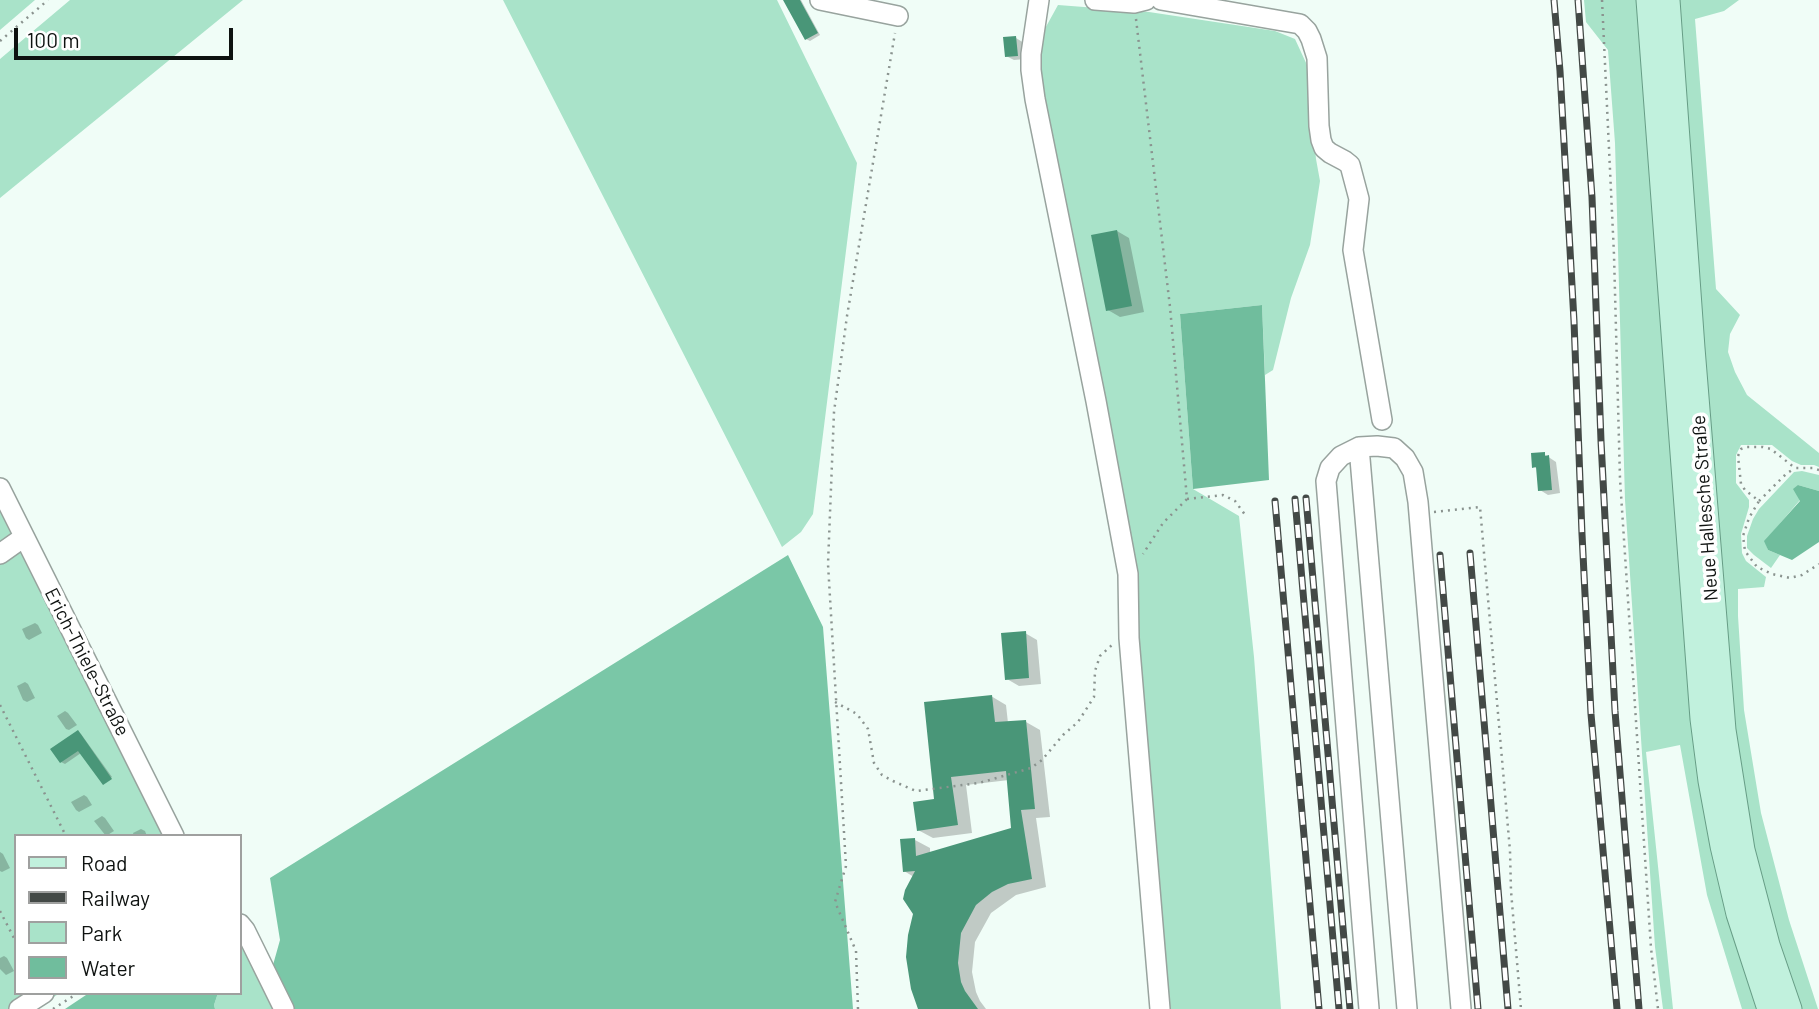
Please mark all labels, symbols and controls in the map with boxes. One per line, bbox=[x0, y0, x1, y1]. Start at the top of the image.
scale bar bbox=[18, 14, 236, 58]
text: 100 m bbox=[27, 27, 80, 52]
street label: Neue Hallesche Straße bbox=[1687, 414, 1723, 602]
street label: Erich-Thiele-Straße bbox=[40, 584, 134, 740]
legend bbox=[14, 834, 242, 995]
text: Road bbox=[81, 850, 127, 875]
text: Railway bbox=[81, 885, 150, 910]
text: Park bbox=[81, 920, 122, 945]
text: Water bbox=[81, 955, 135, 980]

